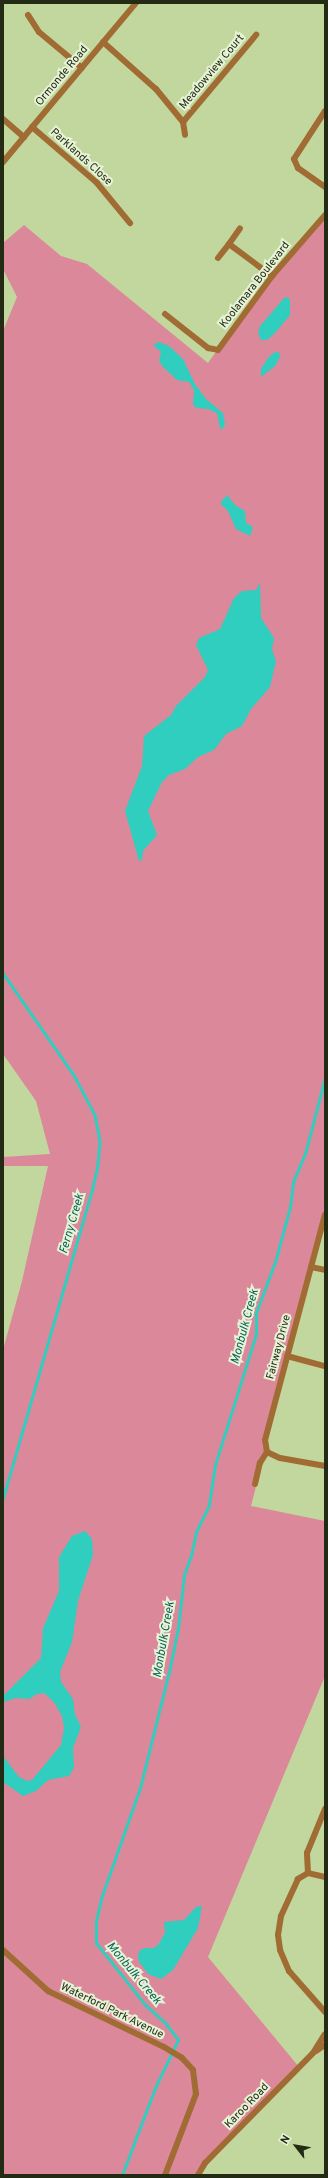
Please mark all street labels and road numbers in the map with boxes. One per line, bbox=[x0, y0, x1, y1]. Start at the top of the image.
street label: Meadowview Court bbox=[177, 32, 247, 112]
street label: Ormonde Road bbox=[33, 43, 91, 109]
street label: Parklands Close bbox=[47, 126, 115, 188]
street label: Koolamara Boulevard bbox=[217, 239, 293, 331]
street label: Fairway Drive bbox=[264, 1313, 294, 1381]
street label: Waterford Park Avenue bbox=[58, 1980, 166, 2042]
street label: Karoo Road bbox=[222, 2081, 272, 2131]

